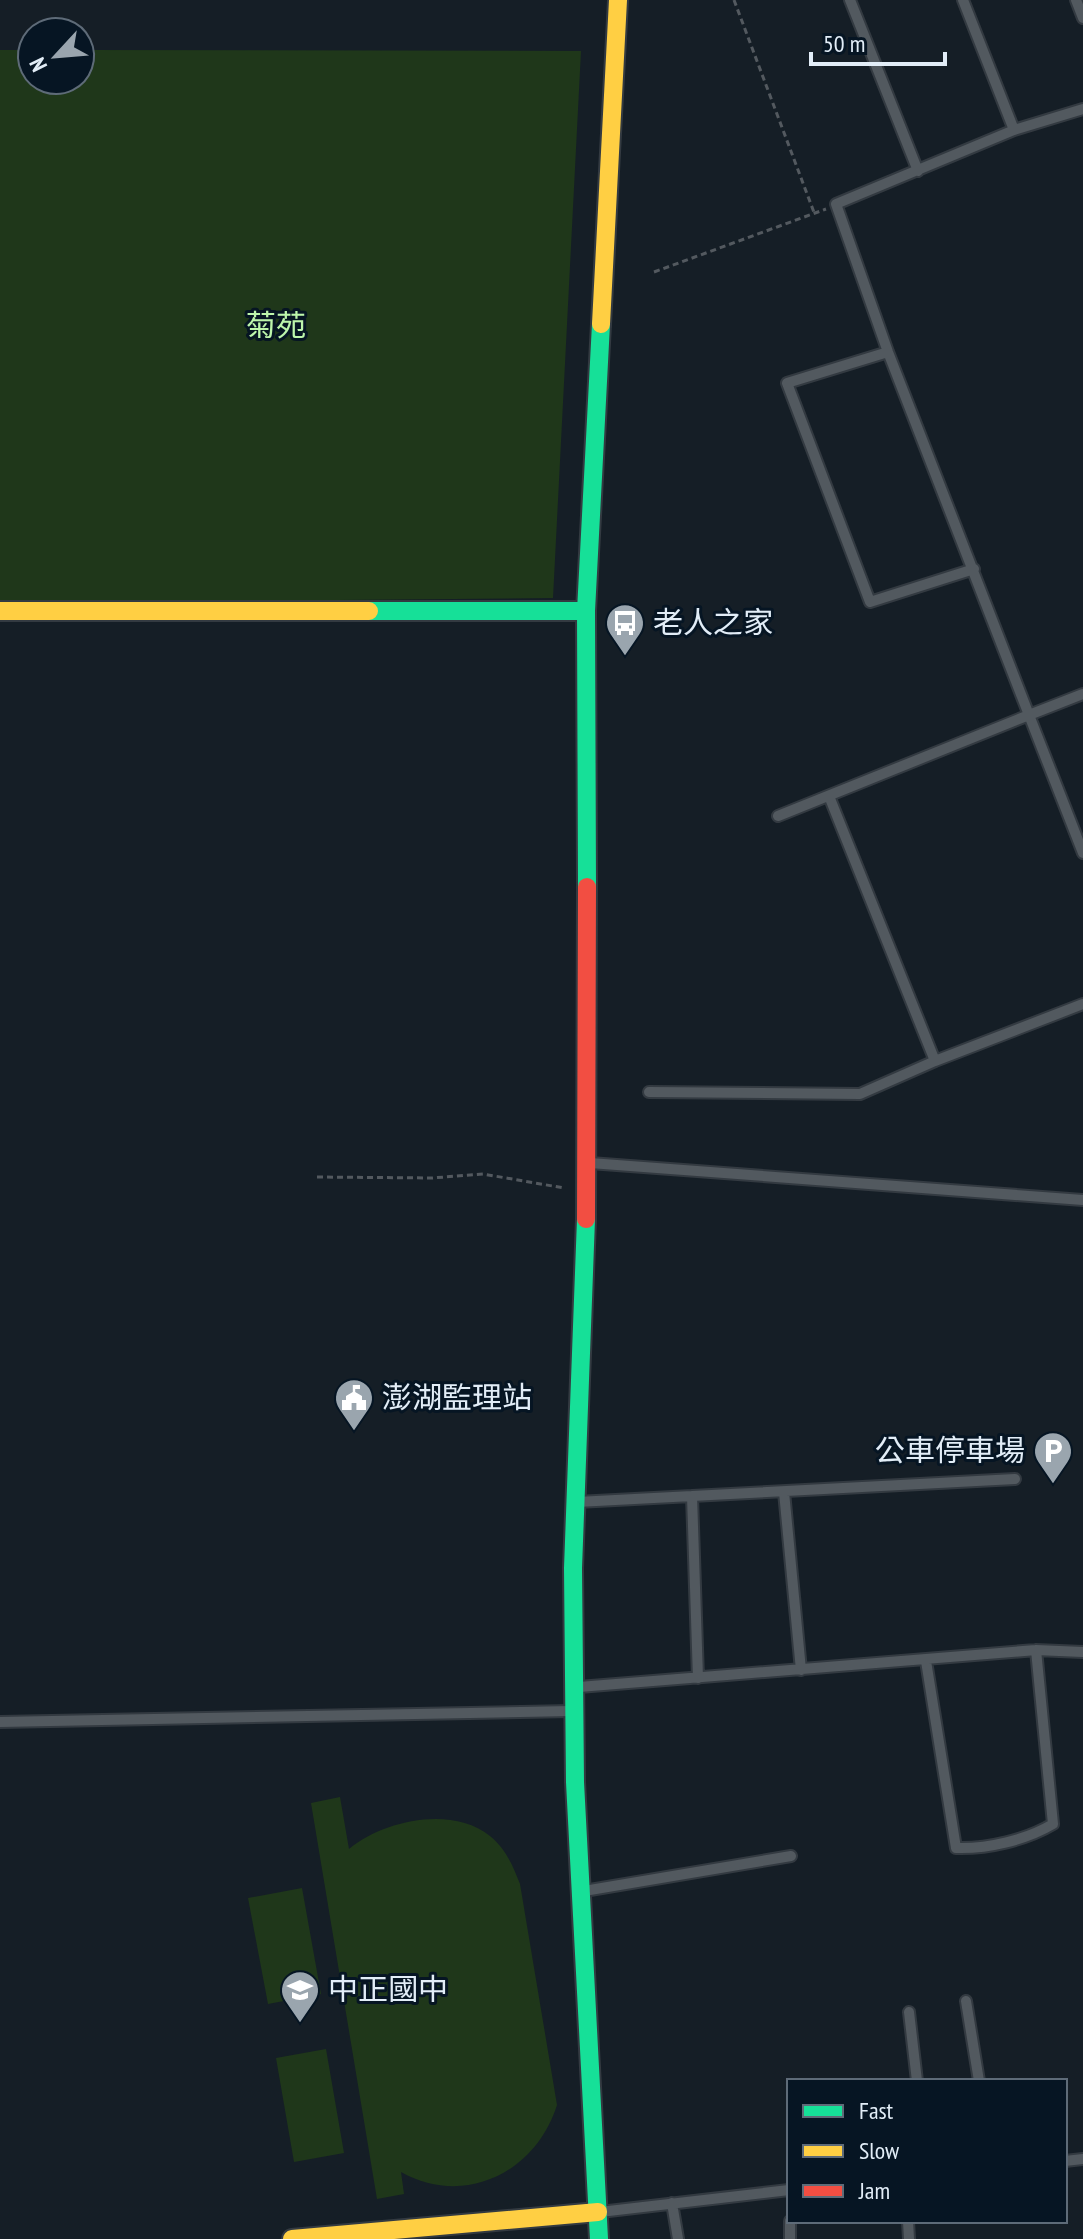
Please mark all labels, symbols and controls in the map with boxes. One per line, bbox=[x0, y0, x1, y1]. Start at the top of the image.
north arrow bbox=[16, 16, 96, 96]
scale bar bbox=[811, 16, 945, 66]
text: 50 m bbox=[823, 28, 865, 59]
text: N bbox=[23, 53, 53, 76]
park label: 菊苑 bbox=[246, 305, 306, 344]
bus stop icon: 老人之家 bbox=[604, 602, 646, 657]
place label: 老人之家 bbox=[653, 602, 773, 641]
public building icon: 澎湖監理站 bbox=[333, 1377, 375, 1432]
place label: 澎湖監理站 bbox=[382, 1377, 532, 1416]
place label: 公車停車場 bbox=[875, 1430, 1025, 1469]
parking icon: 公車停車場 bbox=[1032, 1430, 1074, 1485]
school or university icon: 中正國中 bbox=[279, 1969, 321, 2024]
place label: 中正國中 bbox=[328, 1969, 448, 2008]
legend bbox=[787, 2079, 1067, 2223]
text: Fast bbox=[859, 2095, 894, 2126]
text: Slow bbox=[859, 2135, 900, 2166]
text: Jam bbox=[858, 2175, 890, 2206]

